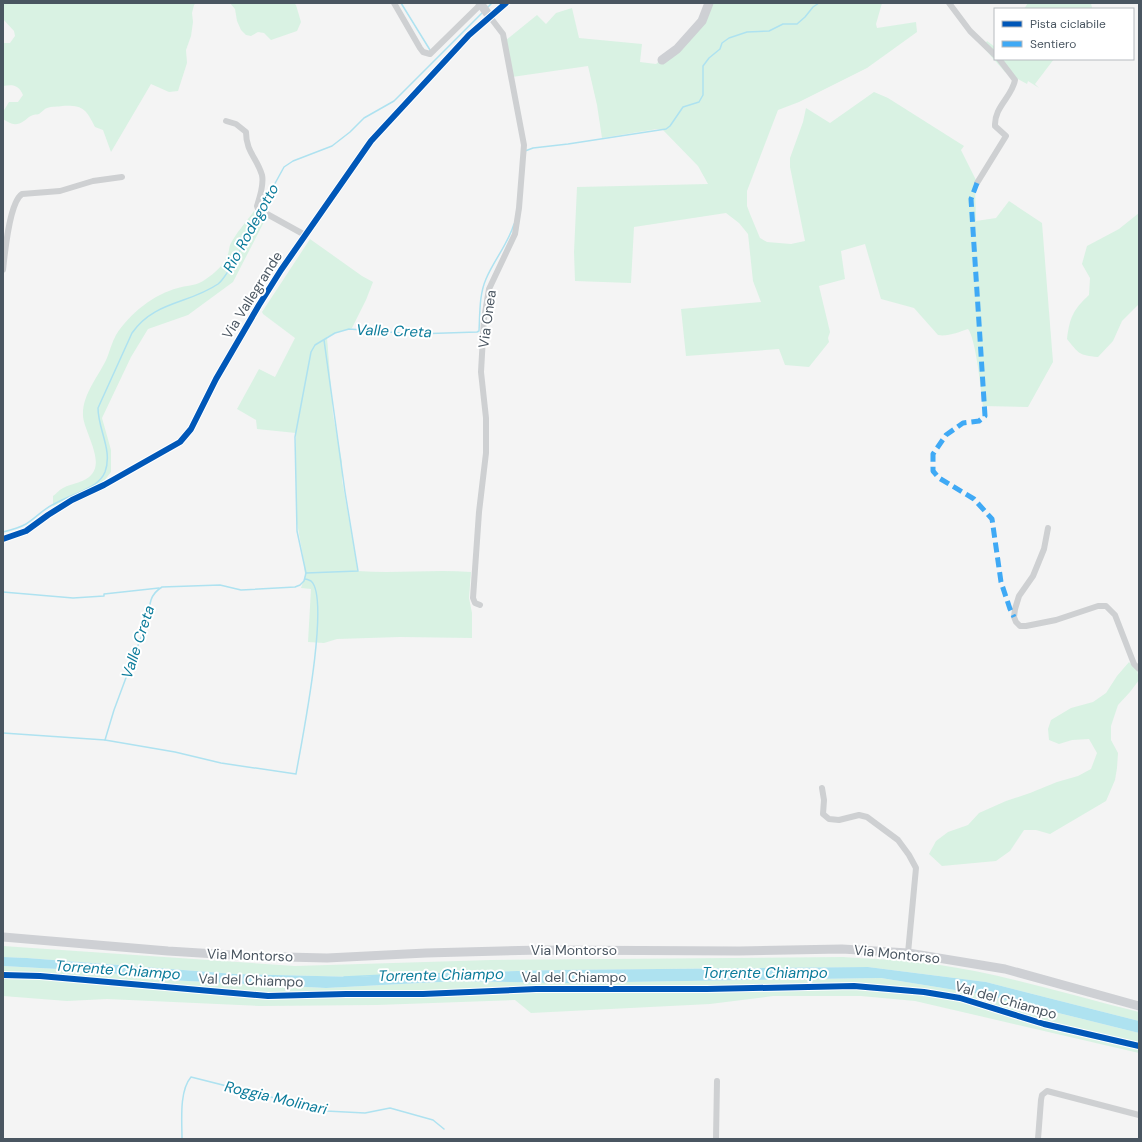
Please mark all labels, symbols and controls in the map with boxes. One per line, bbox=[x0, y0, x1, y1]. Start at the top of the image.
legend bbox=[994, 8, 1134, 60]
text: Pista ciclabile bbox=[1030, 16, 1106, 32]
text: Sentiero bbox=[1030, 36, 1076, 52]
water label: Rio Rodegotto bbox=[218, 180, 284, 276]
street label: Via Vallegrande bbox=[218, 248, 286, 342]
street label: Via Onea bbox=[474, 289, 500, 349]
water label: Valle Creta bbox=[356, 320, 432, 342]
water label: Valle Creta bbox=[117, 603, 159, 681]
street label: Via Montorso bbox=[531, 941, 617, 959]
street label: Via Montorso bbox=[853, 941, 941, 967]
street label: Via Montorso bbox=[207, 944, 293, 966]
water label: Torrente Chiampo bbox=[55, 956, 181, 984]
water label: Torrente Chiampo bbox=[702, 963, 828, 983]
water label: Torrente Chiampo bbox=[378, 964, 504, 986]
street label: Val del Chiampo bbox=[521, 968, 627, 986]
street label: Val del Chiampo bbox=[198, 969, 304, 991]
street label: Val del Chiampo bbox=[953, 977, 1059, 1023]
water label: Roggia Molinari bbox=[223, 1076, 330, 1120]

